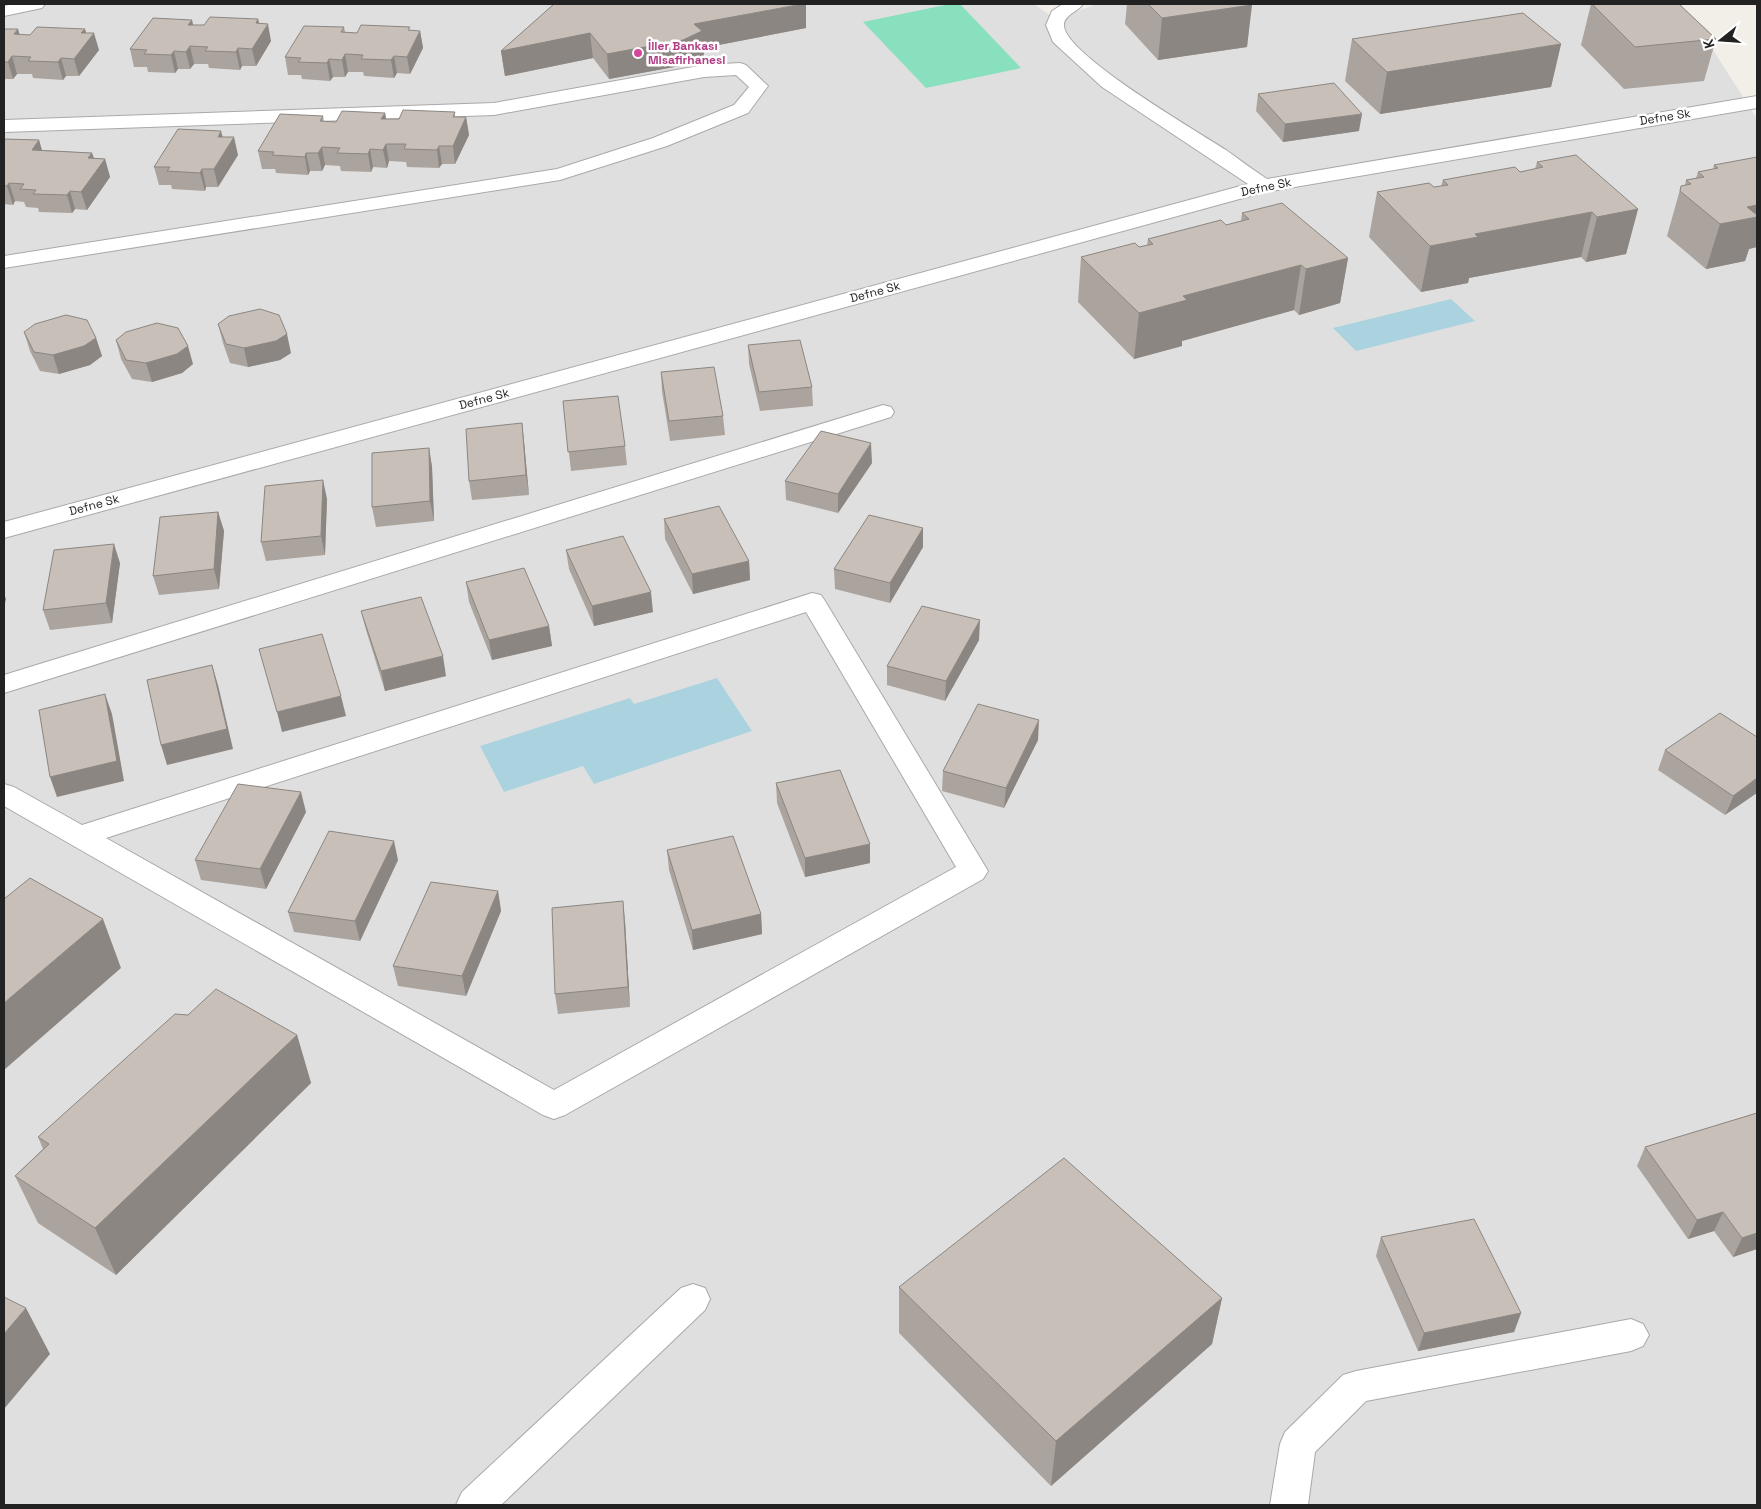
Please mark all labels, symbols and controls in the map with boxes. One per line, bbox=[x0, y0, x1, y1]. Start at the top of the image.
north arrow bbox=[1696, 15, 1746, 65]
text: K bbox=[1699, 37, 1718, 51]
place label: İller Bankası Misafirhanesi bbox=[648, 38, 726, 68]
marker: İller Bankası Misafirhanesi bbox=[632, 47, 644, 59]
street label: Defne Sk bbox=[1638, 105, 1692, 129]
street label: Defne Sk bbox=[1239, 174, 1293, 200]
street label: Defne Sk bbox=[848, 277, 902, 306]
street label: Defne Sk bbox=[457, 384, 511, 413]
street label: Defne Sk bbox=[67, 490, 121, 519]

